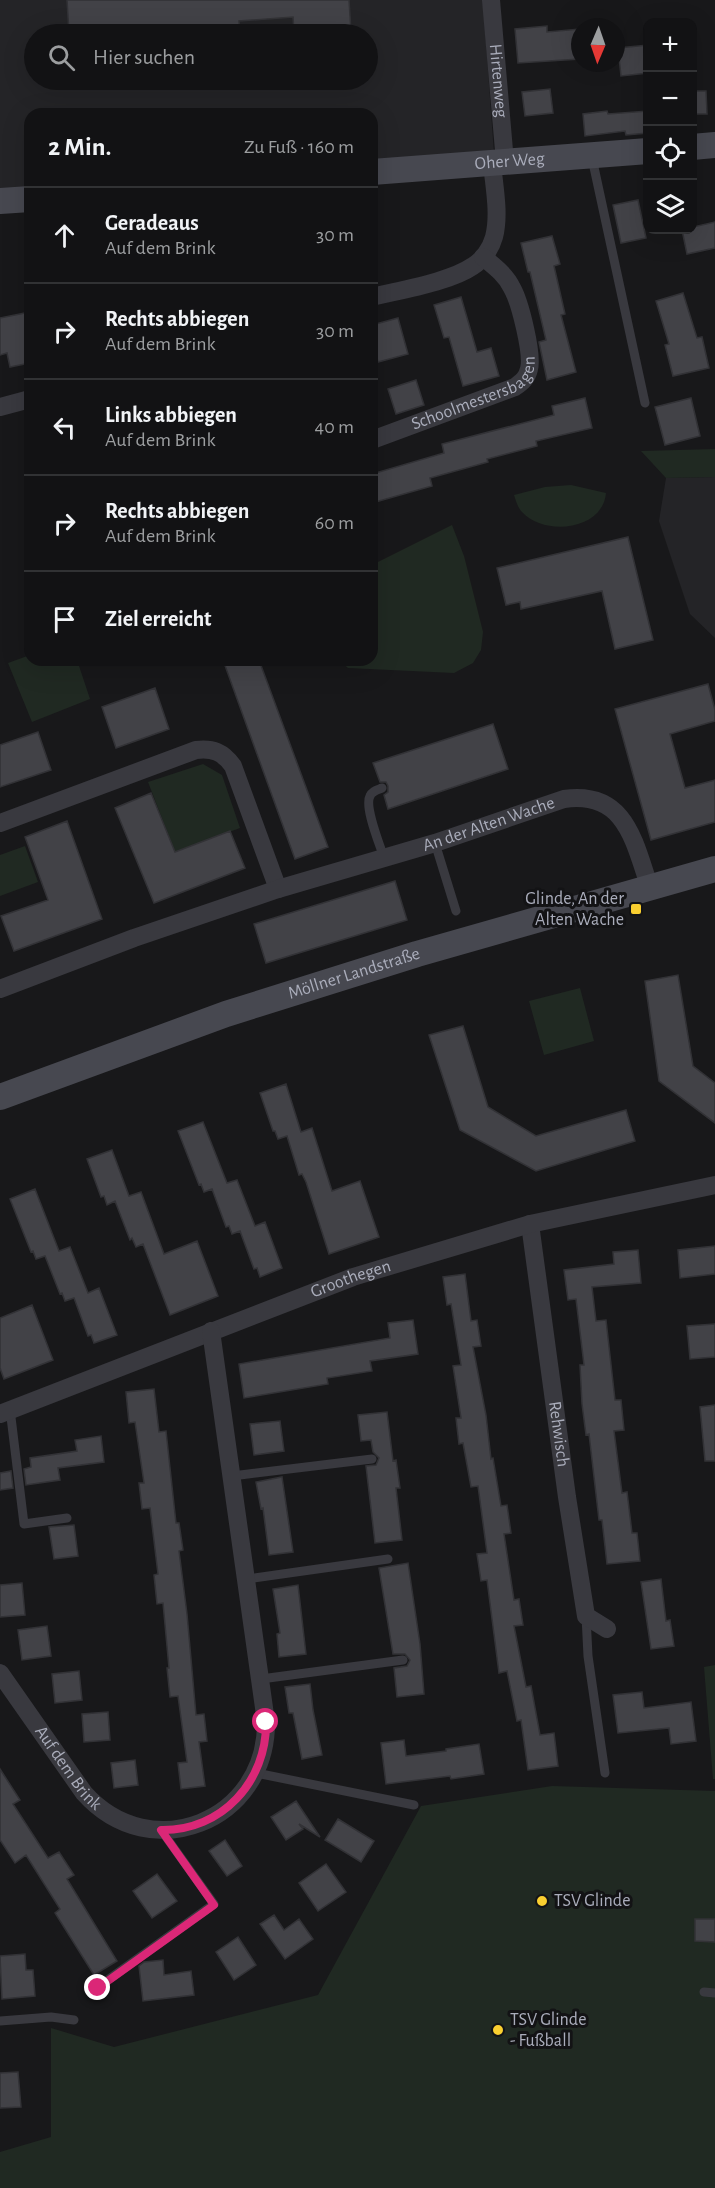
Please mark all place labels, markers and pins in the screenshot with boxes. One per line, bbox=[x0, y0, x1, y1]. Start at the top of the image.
place label: Glinde, An der Alten Wache bbox=[525, 890, 624, 929]
marker: Glinde, An der Alten Wache bbox=[629, 902, 643, 916]
place label: TSV Glinde bbox=[554, 1892, 630, 1910]
marker: TSV Glinde bbox=[535, 1894, 549, 1908]
place label: TSV Glinde - Fußball bbox=[510, 2011, 586, 2050]
marker: TSV Glinde - Fußball bbox=[491, 2023, 505, 2037]

